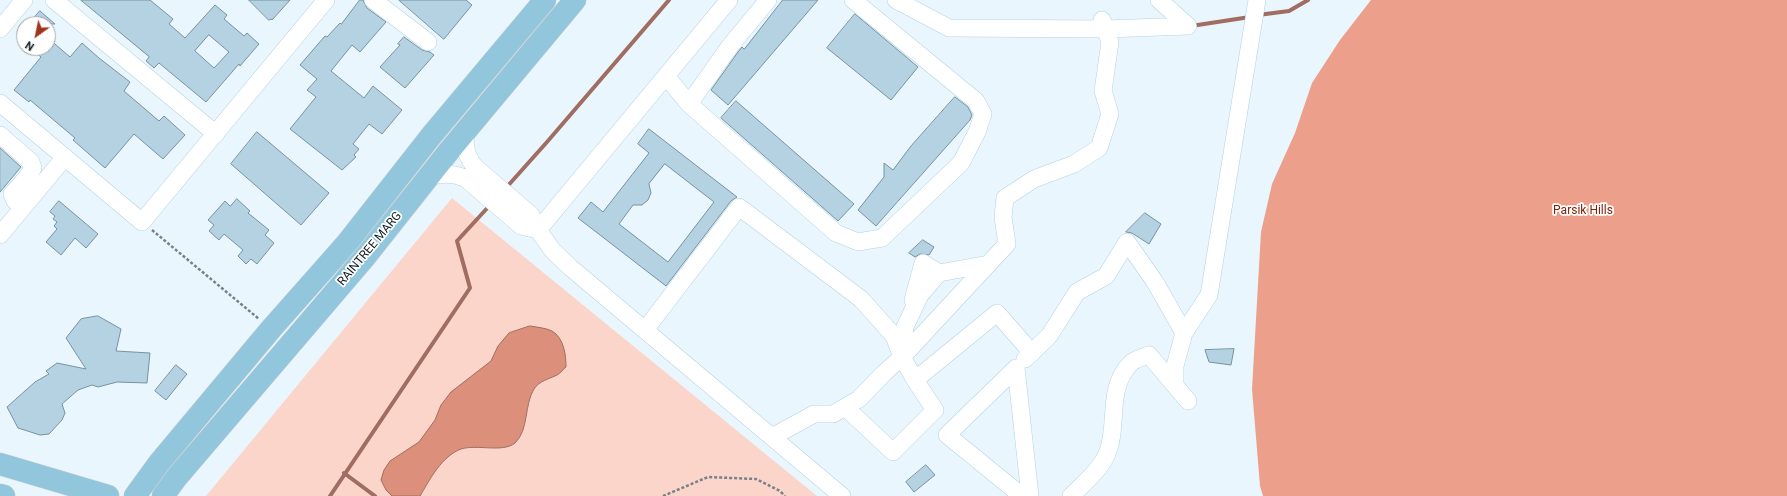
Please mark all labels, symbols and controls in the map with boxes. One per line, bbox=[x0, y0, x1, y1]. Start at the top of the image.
north arrow bbox=[16, 16, 56, 56]
text: N bbox=[23, 38, 37, 53]
park label: Parsik Hills bbox=[1553, 204, 1613, 218]
street label: RAINTREE MARG bbox=[335, 209, 405, 289]

